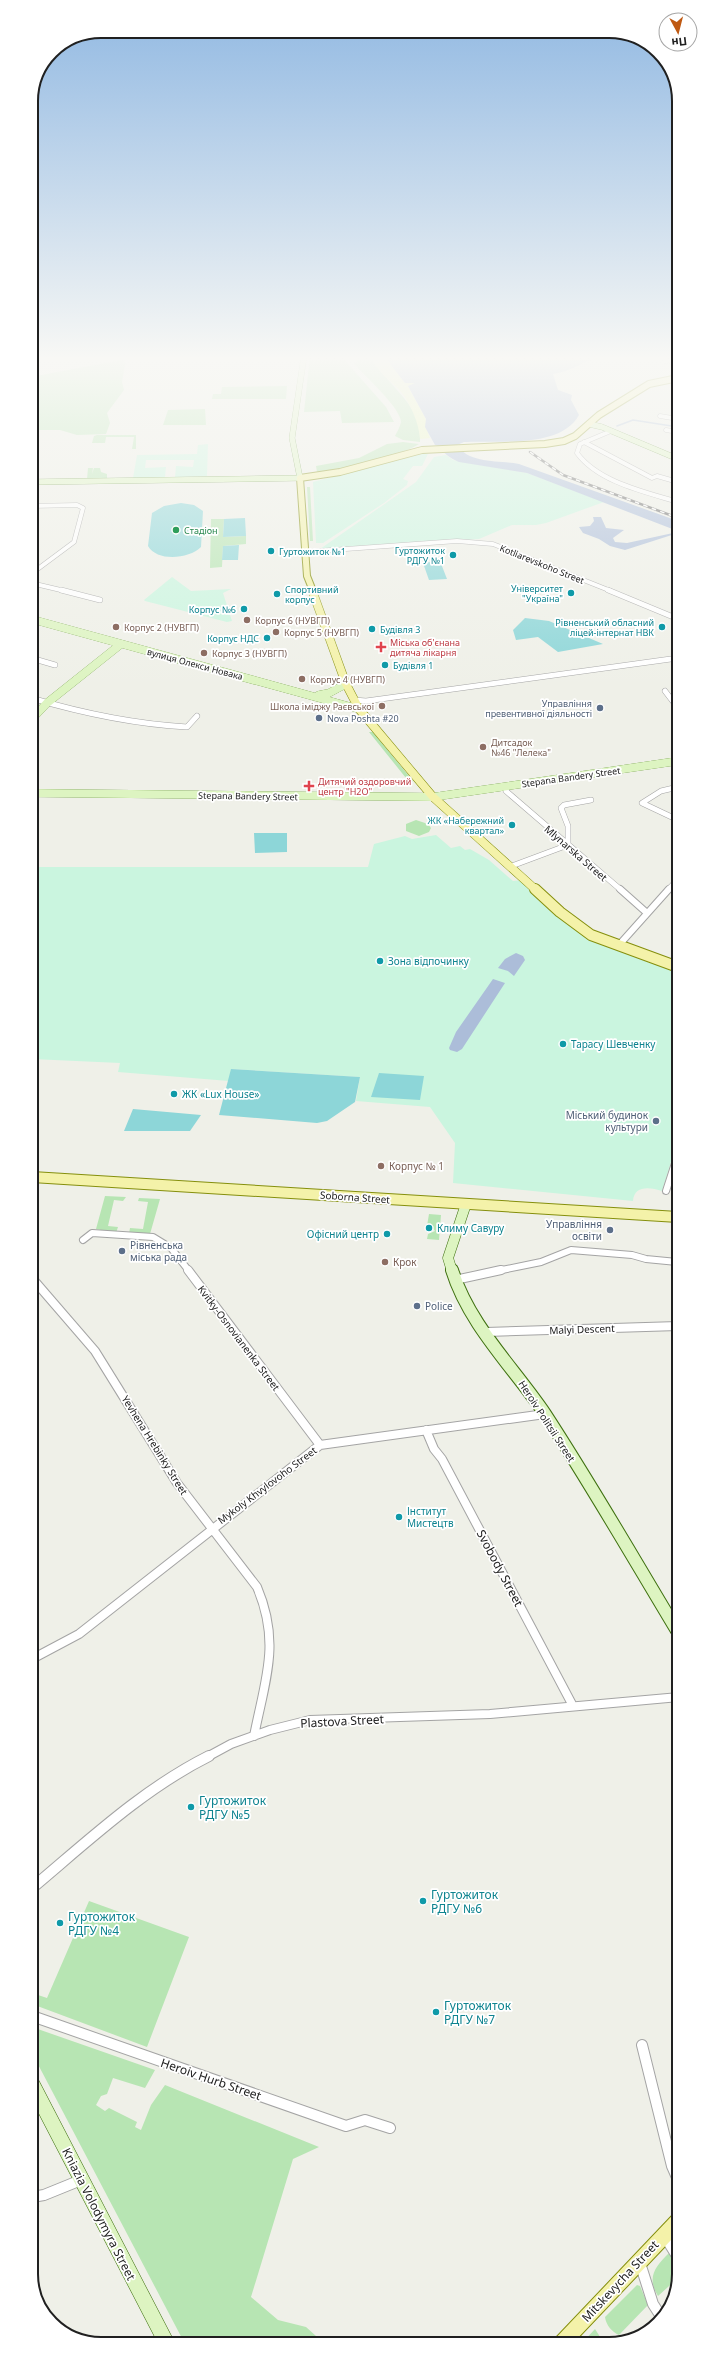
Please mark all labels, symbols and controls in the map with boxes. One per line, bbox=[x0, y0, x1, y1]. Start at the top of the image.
north arrow bbox=[658, 12, 698, 52]
text: Пн bbox=[671, 34, 688, 51]
place label: Стадіон bbox=[184, 524, 218, 537]
marker: Стадіон bbox=[171, 525, 181, 535]
street label: Kotliarevskoho Street bbox=[498, 541, 587, 587]
place label: Гуртожиток РДГУ №1 bbox=[395, 544, 445, 567]
place label: Гуртожиток №1 bbox=[279, 545, 346, 558]
marker: Гуртожиток №1 bbox=[266, 546, 276, 556]
marker: Гуртожиток РДГУ №1 bbox=[448, 550, 458, 560]
place label: Університет "Україна" bbox=[511, 582, 564, 605]
place label: Спортивний корпус bbox=[285, 583, 339, 606]
marker: Університет "Україна" bbox=[566, 588, 576, 598]
marker: Спортивний корпус bbox=[272, 589, 282, 599]
place label: Корпус №6 bbox=[189, 603, 236, 616]
marker: Корпус №6 bbox=[239, 604, 249, 614]
place label: Корпус 6 (НУВГП) bbox=[255, 614, 330, 627]
marker: Корпус 6 (НУВГП) bbox=[242, 615, 252, 625]
place label: Рівненський обласний ліцей-інтернат НВК bbox=[555, 616, 654, 639]
place label: Корпус 2 (НУВГП) bbox=[124, 621, 199, 634]
marker: Корпус 2 (НУВГП) bbox=[111, 622, 121, 632]
marker: Рівненський обласний ліцей-інтернат НВК bbox=[657, 622, 667, 632]
place label: Будівля 3 bbox=[380, 623, 420, 636]
marker: Будівля 3 bbox=[367, 624, 377, 634]
place label: Корпус 5 (НУВГП) bbox=[284, 626, 359, 639]
marker: Корпус 5 (НУВГП) bbox=[271, 627, 281, 637]
place label: Корпус НДС bbox=[207, 632, 259, 645]
marker: Корпус НДС bbox=[262, 633, 272, 643]
place label: Міська об'єнана дитяча лікарня bbox=[390, 636, 460, 659]
marker: Міська об'єнана дитяча лікарня bbox=[375, 641, 387, 653]
street label: вулиця Олекси Новака bbox=[146, 645, 244, 683]
place label: Корпус 3 (НУВГП) bbox=[212, 647, 287, 660]
marker: Корпус 3 (НУВГП) bbox=[199, 648, 209, 658]
place label: Будівля 1 bbox=[393, 659, 433, 672]
marker: Будівля 1 bbox=[380, 660, 390, 670]
place label: Корпус 4 (НУВГП) bbox=[310, 673, 385, 686]
marker: Корпус 4 (НУВГП) bbox=[297, 674, 307, 684]
place label: Управління превентивної діяльності bbox=[485, 697, 592, 720]
place label: Школа іміджу Раєвської bbox=[270, 700, 375, 713]
marker: Школа іміджу Раєвської bbox=[377, 701, 387, 711]
marker: Управління превентивної діяльності bbox=[595, 703, 605, 713]
place label: Nova Poshta #20 bbox=[327, 712, 399, 725]
marker: Nova Poshta #20 bbox=[314, 713, 324, 723]
place label: Дитсадок №46 "Лелека" bbox=[491, 736, 551, 759]
marker: Дитсадок №46 "Лелека" bbox=[478, 742, 488, 752]
street label: Stepana Bandery Street bbox=[521, 764, 622, 790]
place label: Дитячий оздоровчий центр "H2O" bbox=[318, 775, 411, 798]
marker: Дитячий оздоровчий центр "H2O" bbox=[303, 780, 315, 792]
street label: Stepana Bandery Street bbox=[198, 789, 299, 803]
place label: ЖК «Набережний квартал» bbox=[427, 814, 504, 837]
marker: ЖК «Набережний квартал» bbox=[507, 820, 517, 830]
street label: Mlynarska Street bbox=[542, 822, 611, 884]
place label: Зона відпочинку bbox=[388, 954, 470, 968]
marker: Зона відпочинку bbox=[375, 956, 385, 966]
place label: Тарасу Шевченку bbox=[571, 1037, 656, 1051]
marker: Тарасу Шевченку bbox=[558, 1039, 568, 1049]
place label: ЖК «Lux House» bbox=[182, 1087, 259, 1101]
marker: ЖК «Lux House» bbox=[169, 1089, 179, 1099]
place label: Міський будинок культури bbox=[566, 1108, 649, 1134]
marker: Міський будинок культури bbox=[651, 1116, 661, 1126]
place label: Корпус № 1 bbox=[389, 1159, 444, 1173]
marker: Корпус № 1 bbox=[376, 1161, 386, 1171]
street label: Soborna Street bbox=[320, 1188, 391, 1206]
place label: Управління освіти bbox=[546, 1217, 602, 1243]
place label: Климу Савуру bbox=[437, 1221, 505, 1235]
marker: Климу Савуру bbox=[424, 1223, 434, 1233]
marker: Управління освіти bbox=[605, 1225, 615, 1235]
place label: Офісний центр bbox=[307, 1227, 379, 1241]
marker: Офісний центр bbox=[382, 1229, 392, 1239]
place label: Рівненська міська рада bbox=[130, 1238, 187, 1264]
marker: Рівненська міська рада bbox=[117, 1246, 127, 1256]
place label: Крок bbox=[393, 1255, 417, 1269]
marker: Крок bbox=[380, 1257, 390, 1267]
street label: Kvitky-Osnovianenka Street bbox=[195, 1282, 283, 1394]
place label: Police bbox=[425, 1299, 453, 1313]
marker: Police bbox=[412, 1301, 422, 1311]
street label: Malyi Descent bbox=[549, 1321, 615, 1337]
street label: Heroiv Politsii Street bbox=[515, 1378, 579, 1465]
street label: Yevhena Hrebinky Street bbox=[119, 1393, 192, 1498]
street label: Mykoly Khvylovoho Street bbox=[215, 1443, 320, 1527]
place label: Інститут Мистецтв bbox=[407, 1504, 454, 1530]
marker: Інститут Мистецтв bbox=[394, 1512, 404, 1522]
street label: Svobody Street bbox=[473, 1527, 528, 1610]
street label: Plastova Street bbox=[300, 1710, 385, 1732]
place label: Гуртожиток РДГУ №5 bbox=[199, 1792, 267, 1823]
marker: Гуртожиток РДГУ №5 bbox=[186, 1802, 196, 1812]
place label: Гуртожиток РДГУ №6 bbox=[431, 1886, 499, 1917]
marker: Гуртожиток РДГУ №6 bbox=[418, 1896, 428, 1906]
place label: Гуртожиток РДГУ №4 bbox=[68, 1908, 136, 1939]
marker: Гуртожиток РДГУ №4 bbox=[55, 1918, 65, 1928]
place label: Гуртожиток РДГУ №7 bbox=[444, 1997, 512, 2028]
marker: Гуртожиток РДГУ №7 bbox=[431, 2007, 441, 2017]
street label: Heroiv Hurb Street bbox=[158, 2054, 264, 2104]
street label: Kniazia Volodymyra Street bbox=[58, 2145, 140, 2284]
street label: Mitskevycha Street bbox=[578, 2236, 663, 2325]

